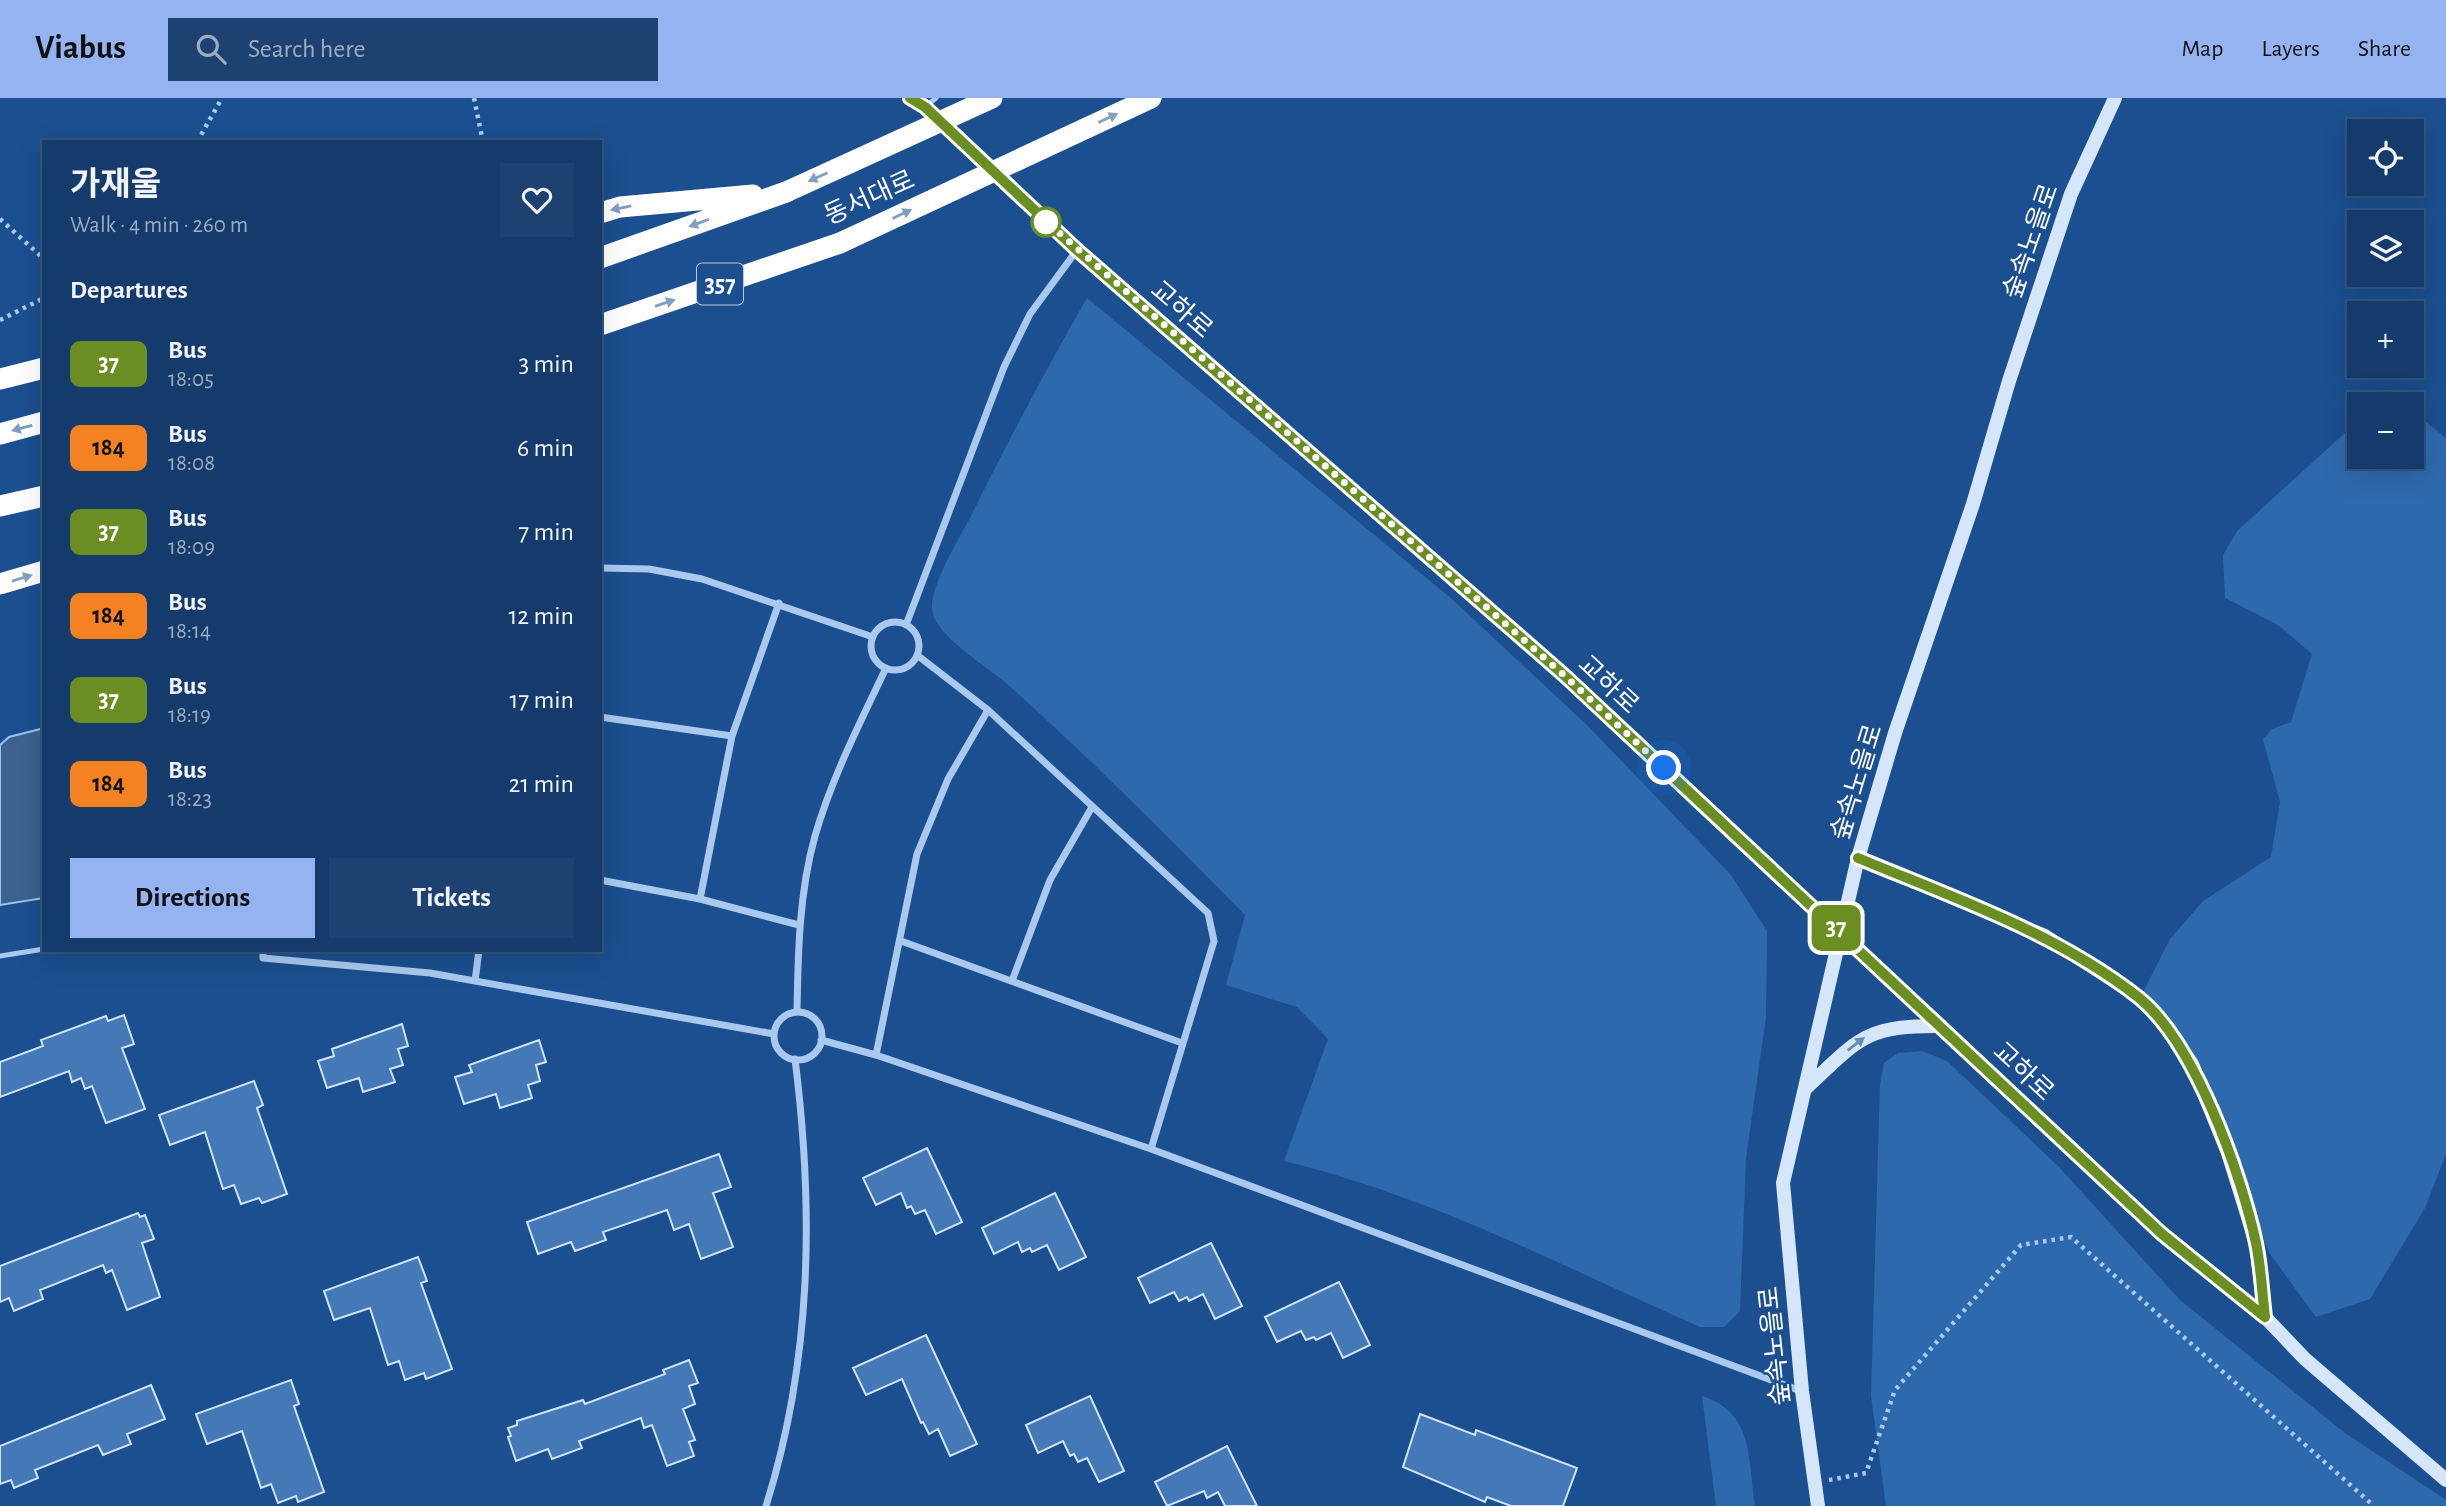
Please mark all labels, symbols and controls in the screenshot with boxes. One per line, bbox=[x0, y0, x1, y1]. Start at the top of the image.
search box bbox=[168, 18, 658, 81]
icon: search bbox=[192, 30, 230, 68]
text: Viabus bbox=[35, 32, 126, 65]
text: Search here bbox=[248, 36, 366, 62]
text: Map bbox=[2181, 37, 2223, 61]
text: Layers bbox=[2261, 37, 2320, 61]
text: Share bbox=[2358, 37, 2411, 61]
one-way arrow bbox=[1098, 112, 1118, 124]
map controls bbox=[2347, 119, 2424, 469]
button: locate bbox=[2347, 119, 2424, 196]
button: heart bbox=[500, 163, 574, 237]
street label: 동서대로 bbox=[820, 166, 918, 229]
text: 가재울 bbox=[70, 169, 161, 202]
one-way arrow bbox=[808, 172, 829, 183]
street label: 숲속노을로 bbox=[1998, 180, 2063, 302]
one-way arrow bbox=[610, 203, 632, 214]
unlabelled marker bbox=[1031, 207, 1061, 237]
one-way arrow bbox=[892, 208, 912, 220]
button: layers bbox=[2347, 210, 2424, 287]
text: Walk · 4 min · 260 m bbox=[70, 214, 248, 237]
one-way arrow bbox=[688, 218, 709, 229]
road number: 357 bbox=[697, 264, 743, 304]
street label: 교하로 bbox=[1146, 276, 1218, 343]
text: Departures bbox=[70, 277, 188, 303]
one-way arrow bbox=[654, 297, 675, 308]
button: + bbox=[2347, 301, 2424, 378]
text: Bus bbox=[168, 337, 207, 363]
text: 3 min bbox=[518, 351, 574, 377]
text: 37 bbox=[98, 352, 119, 376]
text: 18:05 bbox=[168, 368, 214, 391]
button: − bbox=[2347, 392, 2424, 469]
text: Bus bbox=[168, 421, 207, 447]
one-way arrow bbox=[11, 423, 33, 434]
text: 6 min bbox=[517, 435, 574, 461]
text: 184 bbox=[92, 436, 125, 460]
text: 18:08 bbox=[168, 452, 215, 475]
text: Bus bbox=[168, 505, 207, 531]
text: 7 min bbox=[518, 519, 574, 545]
text: 37 bbox=[98, 520, 119, 544]
text: 18:09 bbox=[168, 536, 215, 559]
one-way arrow bbox=[12, 572, 33, 582]
text: Bus bbox=[168, 589, 207, 615]
text: 12 min bbox=[508, 603, 574, 629]
text: 184 bbox=[92, 604, 125, 628]
text: 18:14 bbox=[168, 620, 211, 643]
street label: 교하로 bbox=[1573, 650, 1644, 719]
text: Bus bbox=[168, 673, 207, 699]
text: 17 min bbox=[509, 687, 574, 713]
text: 37 bbox=[98, 688, 119, 712]
text: 18:19 bbox=[168, 704, 211, 727]
street label: 숲속노을로 bbox=[1826, 721, 1887, 843]
your location bbox=[1646, 750, 1681, 785]
text: Bus bbox=[168, 757, 207, 783]
text: 21 min bbox=[508, 771, 574, 797]
text: 184 bbox=[92, 772, 125, 796]
text: 18:23 bbox=[168, 788, 212, 811]
button: Directions bbox=[70, 858, 315, 938]
button: Tickets bbox=[329, 858, 574, 938]
line badge: 37 bbox=[1804, 905, 1868, 951]
text: 37 bbox=[1826, 916, 1846, 940]
one-way arrow bbox=[1846, 1036, 1864, 1051]
street label: 교하로 bbox=[1988, 1037, 2059, 1106]
street label: 숲속노을로 bbox=[1755, 1285, 1794, 1407]

